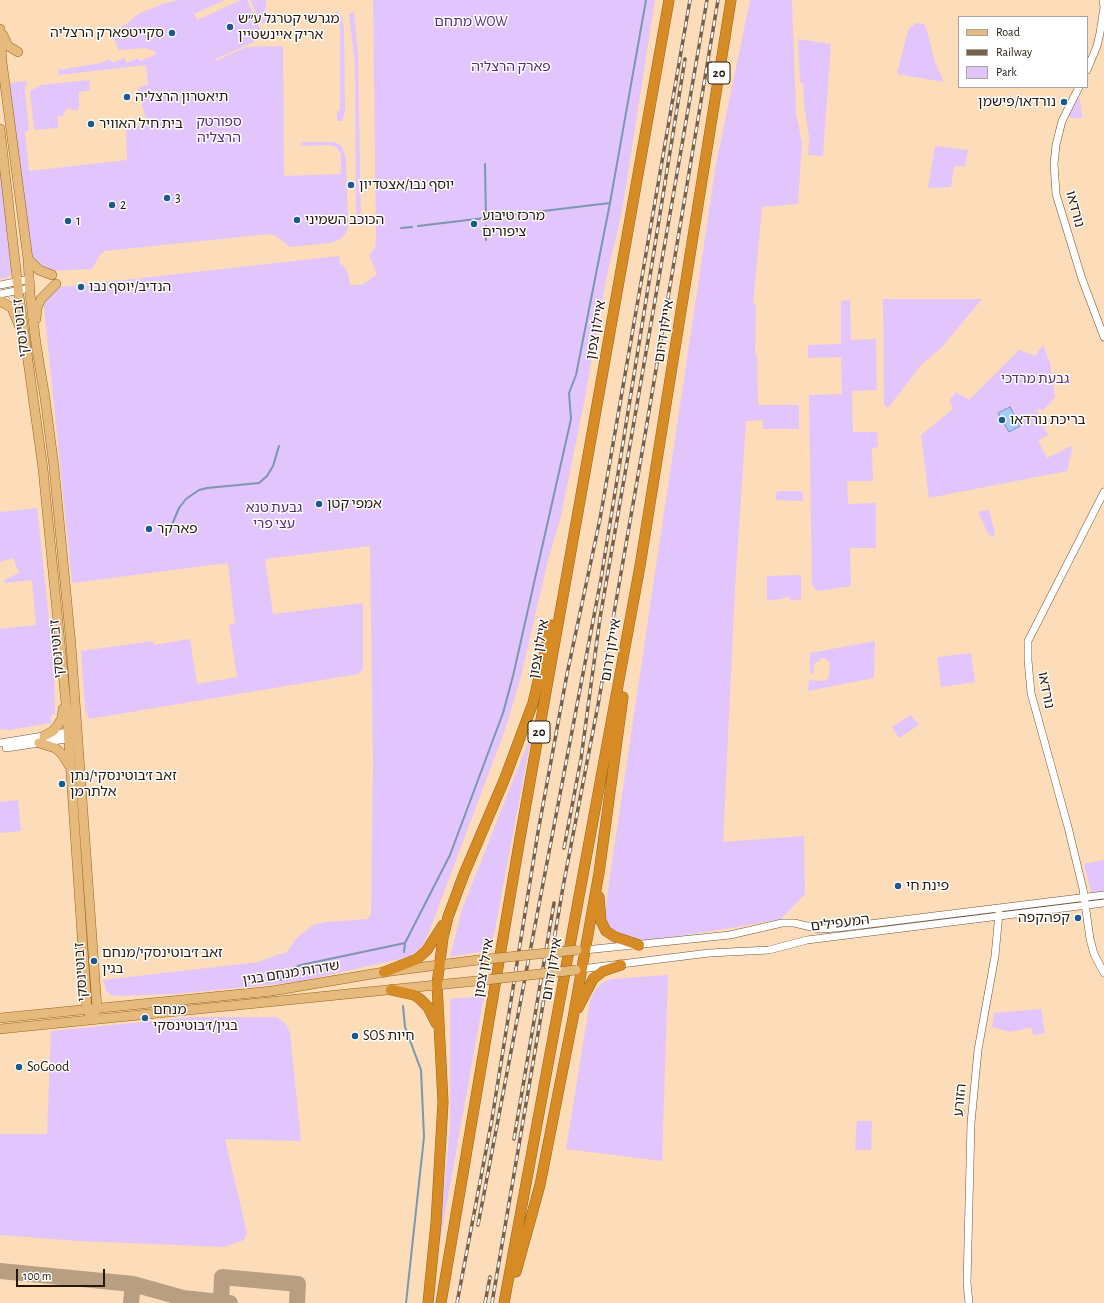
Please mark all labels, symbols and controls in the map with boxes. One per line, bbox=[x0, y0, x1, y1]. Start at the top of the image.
place label: מגרשי קטרגל ע״ש אריק איינשטיין bbox=[238, 11, 340, 44]
park label: מתחם WOW bbox=[434, 14, 508, 30]
legend bbox=[958, 16, 1088, 88]
marker: מגרשי קטרגל ע״ש אריק איינשטיין bbox=[225, 22, 235, 32]
place label: סקייטפארק הרצליה bbox=[50, 25, 164, 41]
text: Road bbox=[996, 26, 1020, 38]
marker: סקייטפארק הרצליה bbox=[167, 28, 177, 38]
text: Railway bbox=[996, 46, 1032, 58]
park label: פארק הרצליה bbox=[471, 59, 551, 75]
road number: 20 bbox=[708, 62, 730, 84]
text: Park bbox=[996, 66, 1017, 78]
place label: תיאטרון הרצליה bbox=[135, 89, 228, 105]
marker: תיאטרון הרצליה bbox=[122, 92, 132, 102]
place label: נורדאו/פישמן bbox=[978, 94, 1056, 110]
marker: נורדאו/פישמן bbox=[1059, 97, 1069, 107]
park label: ספורטק הרצליה bbox=[196, 114, 242, 146]
place label: בית חיל האוויר bbox=[99, 116, 183, 132]
marker: בית חיל האוויר bbox=[86, 119, 96, 129]
place label: יוסף נבו/אצטדיון bbox=[359, 177, 454, 193]
marker: יוסף נבו/אצטדיון bbox=[346, 180, 356, 190]
street label: נורדאו bbox=[1062, 189, 1088, 229]
place label: 3 bbox=[175, 190, 181, 206]
marker: 3 bbox=[162, 193, 172, 203]
place label: 2 bbox=[120, 197, 126, 213]
marker: 2 bbox=[107, 200, 117, 210]
place label: מרכז טיבוע ציפורים bbox=[482, 208, 545, 240]
place label: הכוכב השמיני bbox=[305, 212, 384, 228]
place label: 1 bbox=[76, 213, 81, 229]
marker: הכוכב השמיני bbox=[292, 215, 302, 225]
marker: 1 bbox=[63, 216, 73, 226]
marker: מרכז טיבוע ציפורים bbox=[469, 219, 479, 229]
place label: הנדיב/יוסף נבו bbox=[89, 279, 171, 295]
marker: הנדיב/יוסף נבו bbox=[76, 282, 86, 292]
street label: ז'בוטינסקי bbox=[9, 298, 33, 358]
street label: איילון דרום bbox=[651, 298, 677, 364]
street label: איילון צפון bbox=[583, 299, 609, 361]
park label: גבעת מרדכי bbox=[1001, 371, 1069, 387]
place label: בריכת נורדאו bbox=[1010, 412, 1085, 428]
marker: בריכת נורדאו bbox=[997, 415, 1007, 425]
place label: אמפי קטן bbox=[327, 496, 382, 512]
marker: אמפי קטן bbox=[314, 499, 324, 509]
park label: גבעת טנא עצי פרי bbox=[246, 500, 302, 532]
place label: פארקר bbox=[157, 521, 198, 537]
marker: פארקר bbox=[144, 524, 154, 534]
street label: איילון דרום bbox=[597, 617, 625, 683]
street label: איילון צפון bbox=[526, 618, 552, 680]
street label: ז'בוטינסקי bbox=[46, 619, 68, 679]
street label: נורדאו bbox=[1034, 670, 1058, 710]
road number: 20 bbox=[528, 721, 550, 743]
place label: זאב ז׳בוטינסקי/נתן אלתרמן bbox=[70, 768, 177, 800]
marker: זאב ז׳בוטינסקי/נתן אלתרמן bbox=[57, 779, 67, 789]
place label: פינת חי bbox=[906, 878, 949, 894]
marker: פינת חי bbox=[893, 881, 903, 891]
place label: קפהקפה bbox=[1018, 910, 1070, 926]
street label: המעפילים bbox=[809, 911, 871, 935]
marker: קפהקפה bbox=[1073, 913, 1083, 923]
street label: איילון דרום bbox=[538, 936, 566, 1002]
street label: איילון צפון bbox=[471, 937, 497, 999]
street label: ז'בוטינסקי bbox=[71, 942, 91, 1002]
place label: זאב ז׳בוטינסקי/מנחם בגין bbox=[102, 945, 223, 978]
marker: זאב ז׳בוטינסקי/מנחם בגין bbox=[89, 956, 99, 966]
street label: שדרות מנחם בגין bbox=[241, 957, 341, 989]
place label: מנחם בגין/ז׳בוטינסקי bbox=[153, 1002, 238, 1034]
marker: מנחם בגין/ז׳בוטינסקי bbox=[140, 1013, 150, 1023]
place label: SOS חיות bbox=[363, 1028, 415, 1044]
marker: SOS חיות bbox=[350, 1031, 360, 1041]
place label: SoGood bbox=[27, 1059, 69, 1075]
marker: SoGood bbox=[14, 1062, 24, 1072]
street label: הזורע bbox=[950, 1083, 970, 1117]
scale bar bbox=[18, 1261, 107, 1287]
text: 100 m bbox=[23, 1270, 51, 1282]

